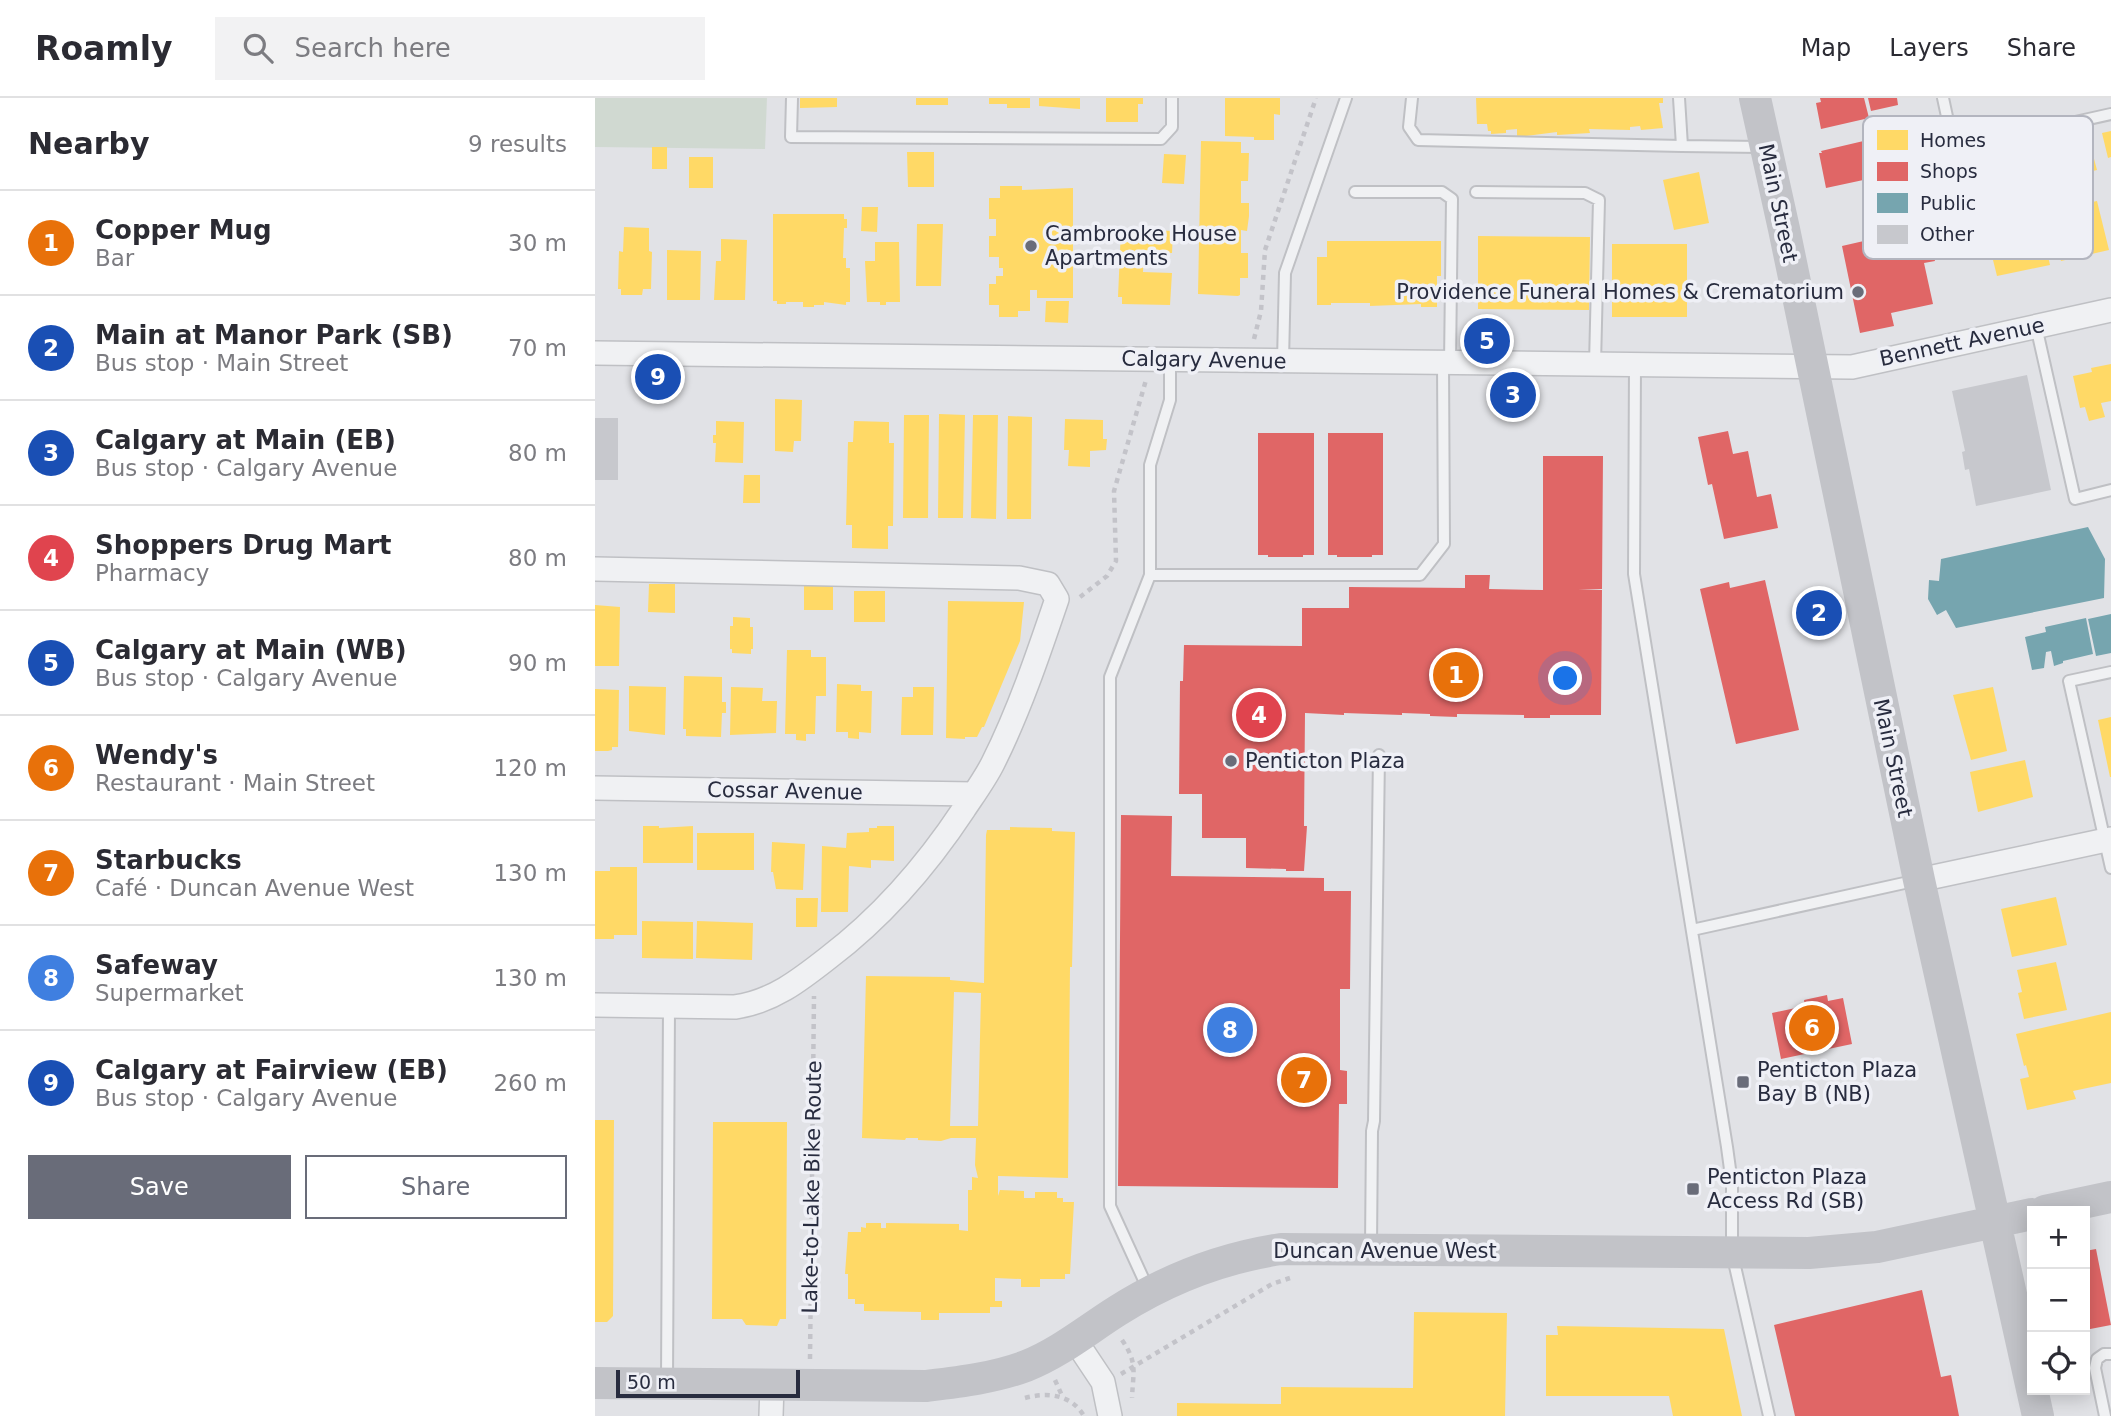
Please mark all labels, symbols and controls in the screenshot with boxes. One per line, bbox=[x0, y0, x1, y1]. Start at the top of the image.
search box bbox=[215, 17, 705, 80]
text: Roamly bbox=[35, 29, 173, 68]
icon: search bbox=[239, 29, 277, 67]
text: Search here bbox=[295, 33, 451, 63]
text: Map bbox=[1801, 34, 1851, 62]
text: Layers bbox=[1889, 34, 1969, 62]
text: Share bbox=[2007, 34, 2076, 62]
legend bbox=[1863, 116, 2093, 259]
text: Nearby bbox=[28, 126, 150, 161]
text: Homes bbox=[1920, 129, 1986, 151]
text: 9 results bbox=[468, 131, 567, 157]
street label: Main Street bbox=[1754, 142, 1802, 264]
text: Shops bbox=[1920, 160, 1978, 182]
text: Public bbox=[1920, 192, 1976, 214]
text: Copper Mug bbox=[95, 215, 272, 245]
place label: Cambrooke House Apartments bbox=[1045, 222, 1237, 270]
text: Other bbox=[1920, 223, 1974, 245]
text: 1 bbox=[43, 230, 59, 256]
text: 30 m bbox=[508, 230, 567, 256]
marker: Cambrooke House Apartments bbox=[1023, 238, 1039, 254]
text: Bar bbox=[95, 245, 134, 271]
place label: Providence Funeral Homes & Crematorium bbox=[1396, 280, 1844, 304]
marker: Providence Funeral Homes & Crematorium bbox=[1850, 284, 1866, 300]
street label: Bennett Avenue bbox=[1877, 313, 2047, 371]
pin: 5 bbox=[1464, 315, 1510, 367]
text: Main at Manor Park (SB) bbox=[95, 320, 453, 350]
text: 2 bbox=[43, 335, 59, 361]
text: 70 m bbox=[508, 335, 567, 361]
street label: Calgary Avenue bbox=[1121, 347, 1287, 373]
text: Bus stop · Main Street bbox=[95, 350, 348, 376]
pin: 9 bbox=[635, 351, 681, 403]
pin: 3 bbox=[1490, 369, 1536, 421]
text: Calgary at Main (EB) bbox=[95, 425, 396, 455]
text: 3 bbox=[43, 440, 59, 466]
text: 80 m bbox=[508, 440, 567, 466]
text: Bus stop · Calgary Avenue bbox=[95, 455, 397, 481]
text: Shoppers Drug Mart bbox=[95, 530, 392, 560]
text: 4 bbox=[43, 545, 59, 571]
text: 80 m bbox=[508, 545, 567, 571]
text: Pharmacy bbox=[95, 560, 209, 586]
pin: 2 bbox=[1796, 587, 1842, 639]
text: Calgary at Main (WB) bbox=[95, 635, 407, 665]
pin: 1 bbox=[1433, 649, 1479, 701]
text: 5 bbox=[43, 650, 59, 676]
text: 90 m bbox=[508, 650, 567, 676]
your location bbox=[1548, 661, 1582, 695]
text: Bus stop · Calgary Avenue bbox=[95, 665, 397, 691]
pin: 4 bbox=[1236, 689, 1282, 741]
street label: Main Street bbox=[1869, 697, 1917, 819]
text: Wendy's bbox=[95, 740, 218, 770]
place label: Penticton Plaza bbox=[1245, 749, 1405, 773]
marker: Penticton Plaza bbox=[1223, 753, 1239, 769]
text: 6 bbox=[43, 755, 59, 781]
text: 120 m bbox=[493, 755, 567, 781]
text: Restaurant · Main Street bbox=[95, 770, 375, 796]
street label: Cossar Avenue bbox=[707, 778, 863, 804]
text: Starbucks bbox=[95, 845, 242, 875]
text: 7 bbox=[43, 860, 59, 886]
text: 130 m bbox=[493, 860, 567, 886]
text: Café · Duncan Avenue West bbox=[95, 875, 414, 901]
text: Safeway bbox=[95, 950, 218, 980]
text: 8 bbox=[43, 965, 59, 991]
text: 130 m bbox=[493, 965, 567, 991]
text: Supermarket bbox=[95, 980, 244, 1006]
pin: 6 bbox=[1789, 1002, 1835, 1054]
pin: 8 bbox=[1207, 1004, 1253, 1056]
pin: 7 bbox=[1281, 1054, 1327, 1106]
text: Calgary at Fairview (EB) bbox=[95, 1055, 448, 1085]
place label: Penticton Plaza Bay B (NB) bbox=[1757, 1058, 1917, 1106]
street label: Lake-to-Lake Bike Route bbox=[798, 1060, 826, 1314]
text: 9 bbox=[43, 1070, 59, 1096]
text: 260 m bbox=[493, 1070, 567, 1096]
marker: Penticton Plaza Bay B (NB) bbox=[1735, 1074, 1751, 1090]
text: Bus stop · Calgary Avenue bbox=[95, 1085, 397, 1111]
button: Save bbox=[28, 1155, 291, 1219]
button: Share bbox=[305, 1155, 567, 1219]
place label: Penticton Plaza Access Rd (SB) bbox=[1707, 1165, 1867, 1213]
marker: Penticton Plaza Access Rd (SB) bbox=[1685, 1181, 1701, 1197]
map controls bbox=[2027, 1206, 2090, 1395]
button: + bbox=[2027, 1206, 2090, 1269]
street label: Duncan Avenue West bbox=[1273, 1239, 1497, 1263]
button: − bbox=[2027, 1269, 2090, 1332]
button: locate bbox=[2027, 1332, 2090, 1395]
scale bar bbox=[616, 1367, 800, 1399]
text: 50 m bbox=[627, 1371, 676, 1393]

